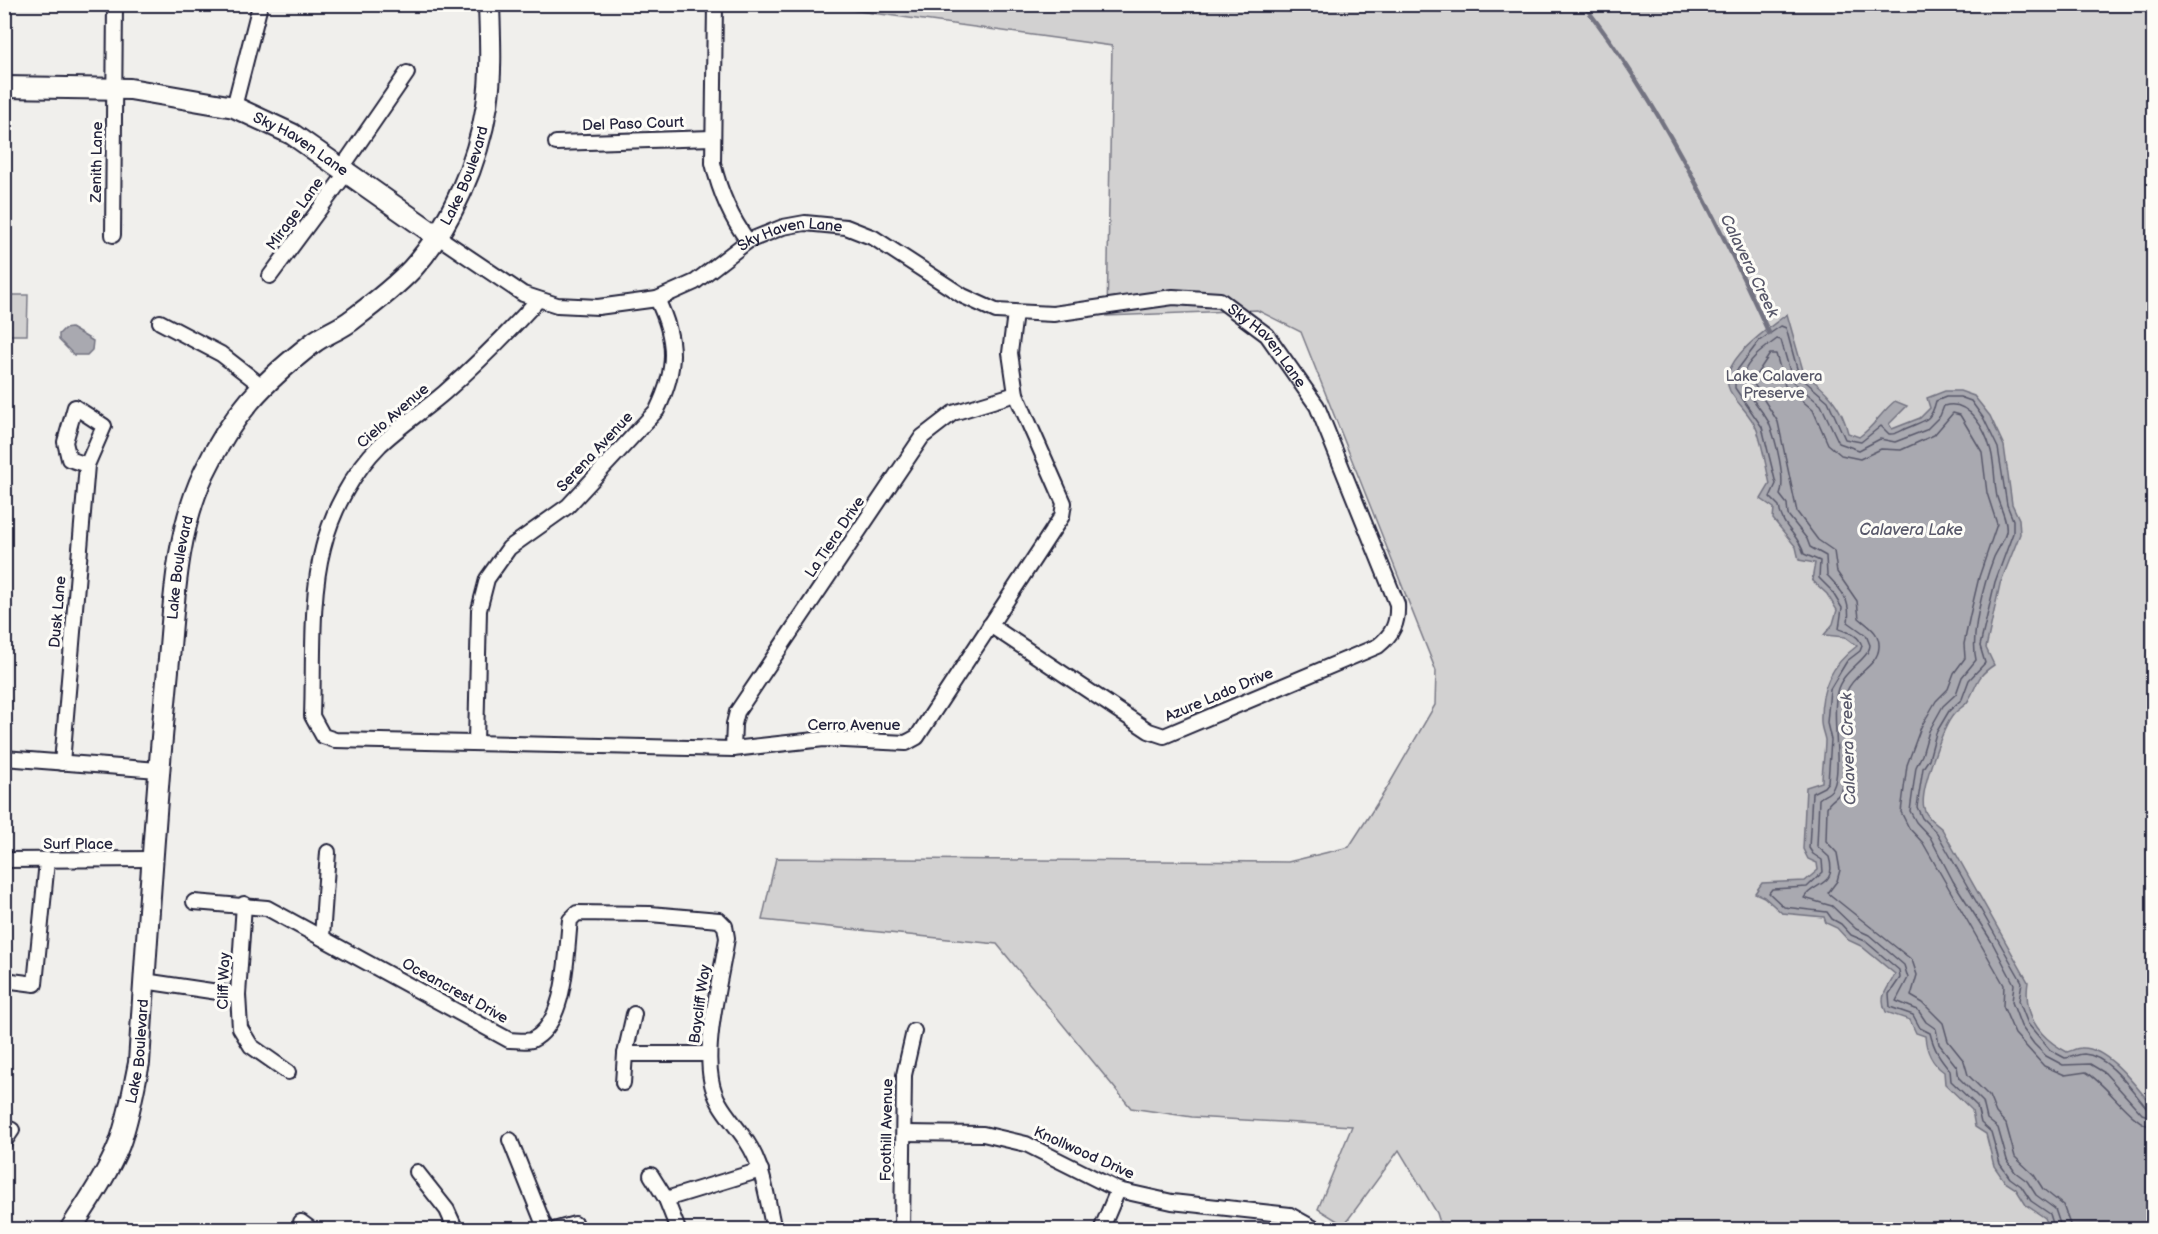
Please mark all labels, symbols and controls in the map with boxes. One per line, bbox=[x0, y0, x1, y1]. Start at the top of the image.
street label: Sky Haven Lane bbox=[250, 108, 352, 180]
street label: Del Paso Court bbox=[582, 113, 685, 135]
street label: Zenith Lane bbox=[87, 121, 107, 204]
street label: Lake Boulevard bbox=[436, 124, 492, 229]
street label: Mirage Lane bbox=[262, 174, 328, 254]
water label: Calavera Creek bbox=[1716, 211, 1783, 322]
street label: Sky Haven Lane bbox=[733, 213, 843, 255]
street label: Sky Haven Lane bbox=[1224, 299, 1310, 391]
park label: Lake Calavera Preserve bbox=[1725, 367, 1823, 403]
street label: Cielo Avenue bbox=[353, 379, 433, 452]
street label: Serena Avenue bbox=[553, 408, 637, 496]
street label: La Tiera Drive bbox=[801, 493, 869, 581]
street label: Lake Boulevard bbox=[163, 513, 198, 620]
water label: Calavera Lake bbox=[1859, 521, 1963, 540]
street label: Dusk Lane bbox=[45, 575, 71, 649]
street label: Azure Lado Drive bbox=[1162, 664, 1276, 726]
water label: Calavera Creek bbox=[1838, 691, 1860, 806]
street label: Cerro Avenue bbox=[807, 716, 901, 735]
street label: Surf Place bbox=[43, 835, 113, 854]
street label: Cliff Way bbox=[214, 952, 235, 1010]
street label: Oceancrest Drive bbox=[399, 954, 511, 1028]
street label: Baycliff Way bbox=[685, 963, 715, 1045]
street label: Lake Boulevard bbox=[121, 999, 152, 1105]
street label: Foothill Avenue bbox=[877, 1078, 897, 1182]
street label: Knollwood Drive bbox=[1031, 1122, 1137, 1184]

